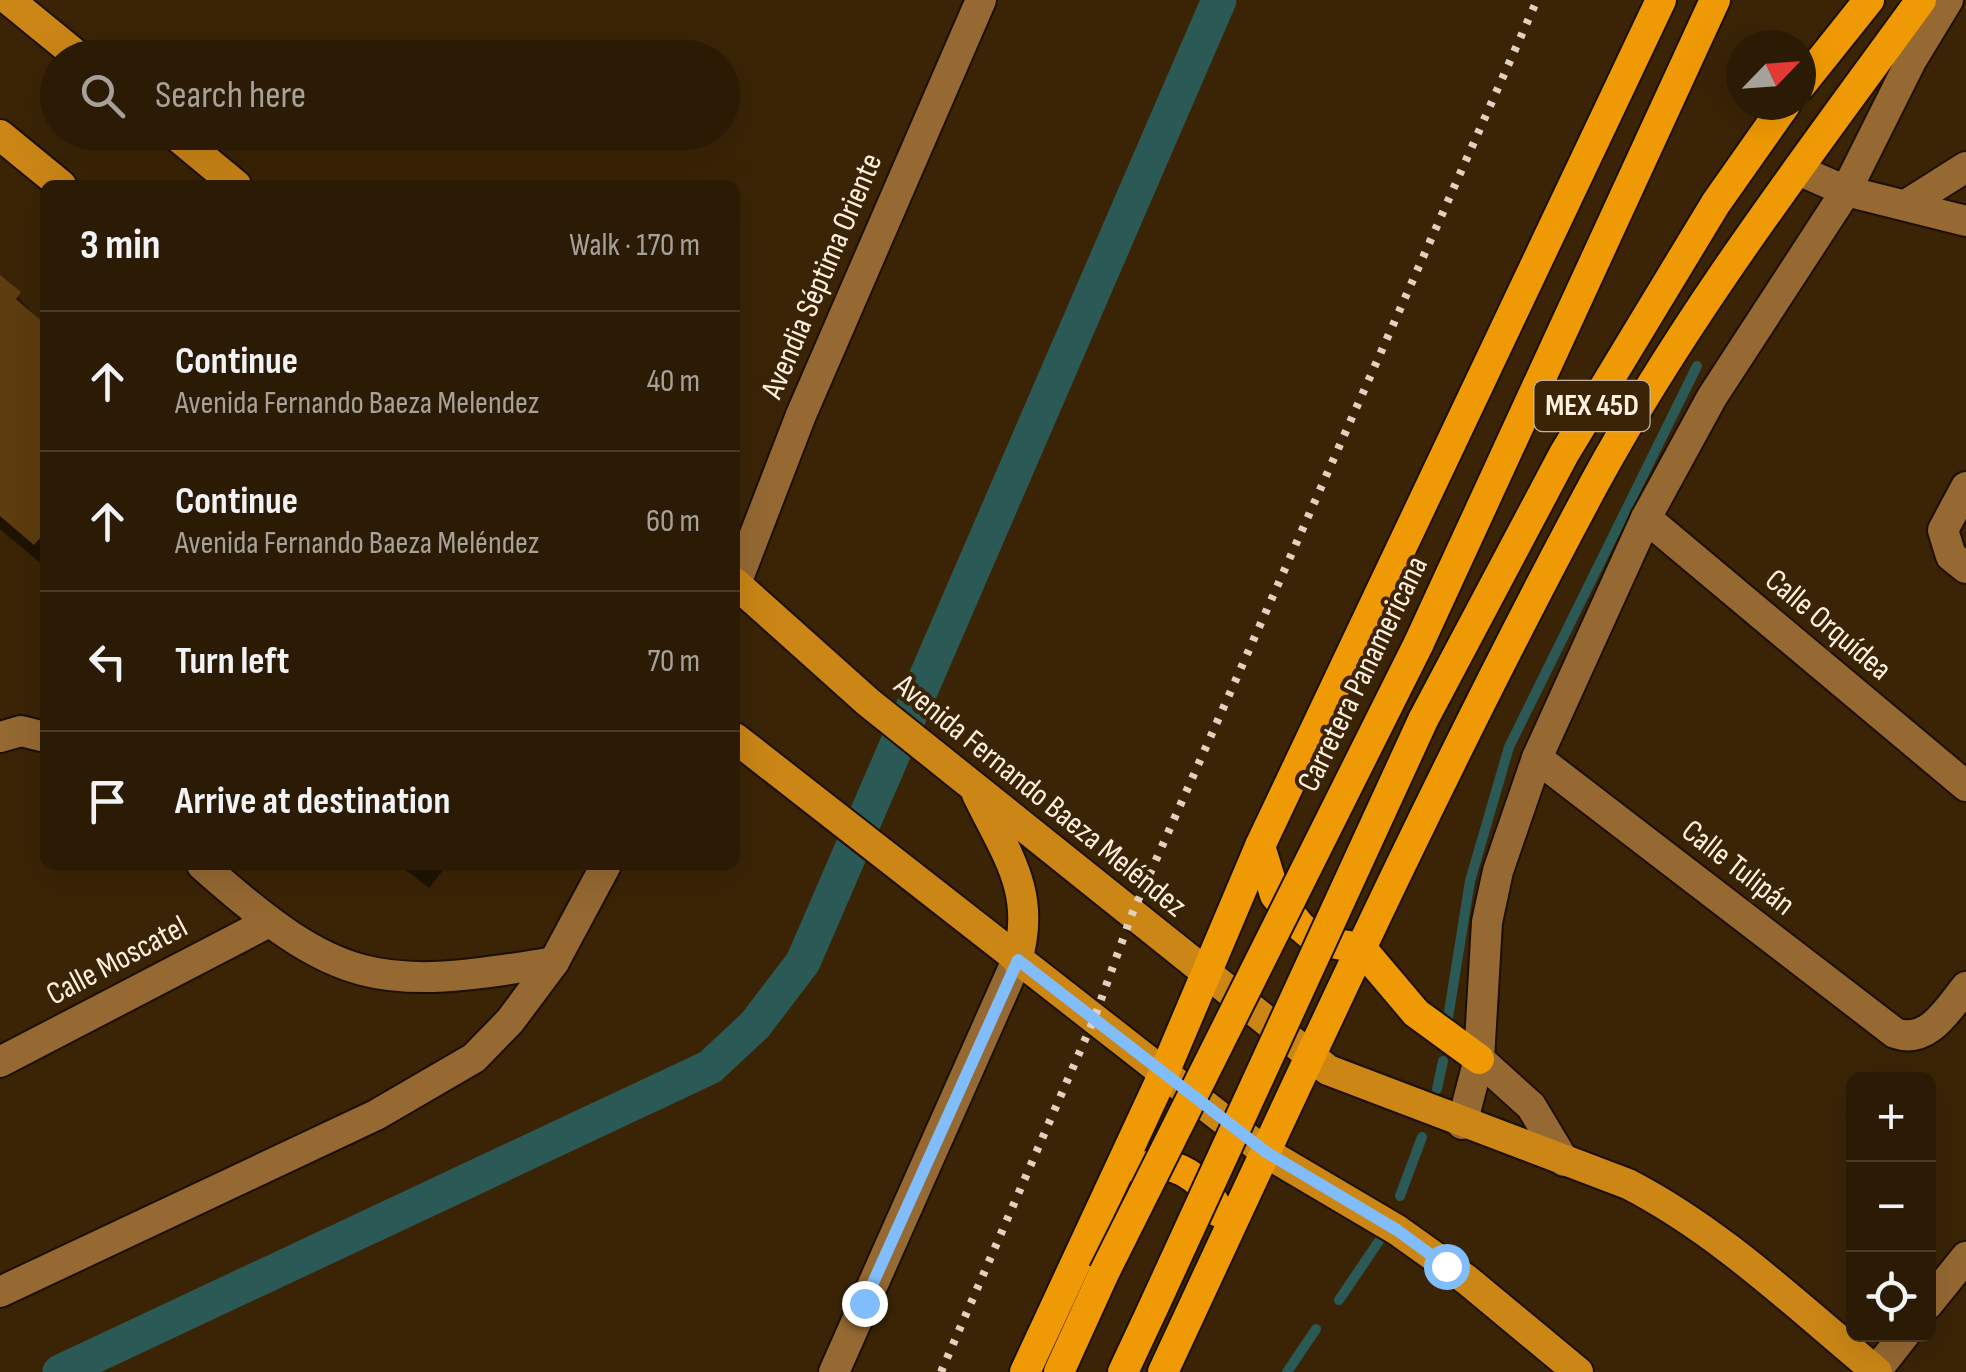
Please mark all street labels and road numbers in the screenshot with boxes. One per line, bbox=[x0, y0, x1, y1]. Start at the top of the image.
street label: Avendia Séptima Oriente bbox=[752, 148, 891, 405]
road number: MEX 45D bbox=[1534, 381, 1650, 431]
street label: Carretera Panamericana bbox=[1289, 550, 1437, 798]
street label: Calle Orquídea bbox=[1757, 561, 1899, 689]
street label: Avenida Fernando Baeza Meléndez bbox=[885, 666, 1194, 926]
street label: Calle Tulipán bbox=[1674, 812, 1802, 924]
street label: Calle Moscatel bbox=[40, 908, 194, 1014]

